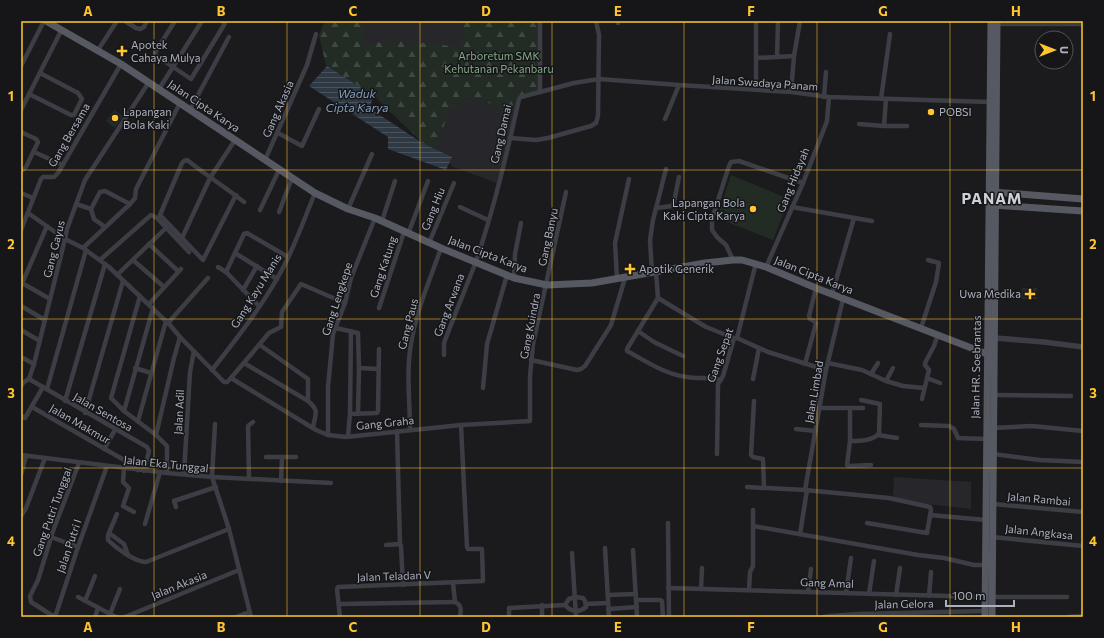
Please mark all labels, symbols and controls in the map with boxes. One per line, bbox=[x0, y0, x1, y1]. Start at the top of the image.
text: A bbox=[83, 3, 93, 19]
text: B bbox=[217, 3, 226, 19]
text: C bbox=[349, 3, 358, 19]
text: D bbox=[481, 3, 491, 19]
text: E bbox=[614, 3, 622, 19]
text: F bbox=[747, 3, 755, 19]
text: G bbox=[878, 3, 888, 19]
text: H bbox=[1011, 3, 1021, 19]
north arrow bbox=[1034, 30, 1074, 70]
place label: Apotek Cahaya Mulya bbox=[131, 38, 200, 64]
marker: Apotek Cahaya Mulya bbox=[116, 45, 128, 57]
text: U bbox=[1058, 46, 1071, 54]
park label: Arboretum SMK Kehutanan Pekanbaru bbox=[444, 49, 554, 75]
street label: Jalan Swadaya Panam bbox=[711, 72, 819, 94]
street label: Jalan Cipta Karya bbox=[165, 77, 243, 135]
street label: Gang Akasia bbox=[259, 78, 296, 139]
water label: Waduk Cipta Karya bbox=[325, 86, 389, 114]
text: 1 bbox=[8, 88, 14, 104]
text: 1 bbox=[1090, 88, 1096, 104]
street label: Gang Bersama bbox=[45, 101, 92, 169]
street label: Gang Damai bbox=[487, 103, 514, 165]
place label: Lapangan Bola Kaki bbox=[123, 105, 172, 131]
place label: POBSI bbox=[939, 105, 972, 118]
marker: POBSI bbox=[926, 107, 936, 117]
marker: Lapangan Bola Kaki bbox=[110, 113, 120, 123]
street label: Gang Hidayah bbox=[774, 145, 811, 214]
street label: Gang Hiu bbox=[418, 185, 447, 232]
district label: PANAM bbox=[961, 189, 1023, 207]
place label: Lapangan Bola Kaki Cipta Karya bbox=[663, 196, 745, 222]
marker: Lapangan Bola Kaki Cipta Karya bbox=[748, 204, 758, 214]
street label: Gang Banyu bbox=[535, 207, 560, 267]
street label: Gang Gayus bbox=[40, 219, 67, 279]
street label: Jalan Cipta Karya bbox=[446, 232, 530, 276]
street label: Gang Katung bbox=[366, 234, 399, 299]
text: 2 bbox=[7, 236, 15, 252]
text: 2 bbox=[1089, 236, 1097, 252]
street label: Gang Kayu Manis bbox=[227, 251, 284, 330]
street label: Jalan Cipta Karya bbox=[772, 253, 856, 297]
street label: Gang Lengkepe bbox=[319, 260, 355, 337]
place label: Apotik Generik bbox=[639, 262, 714, 275]
marker: Apotik Generik bbox=[624, 263, 636, 275]
street label: Gang Arwana bbox=[431, 271, 467, 338]
place label: Uwa Medika bbox=[959, 287, 1021, 300]
marker: Uwa Medika bbox=[1024, 288, 1036, 300]
street label: Gang Kuindra bbox=[517, 292, 542, 360]
street label: Gang Paus bbox=[395, 297, 420, 351]
street label: Jalan HR. Soebrantas bbox=[968, 315, 984, 419]
street label: Gang Sepat bbox=[704, 325, 736, 384]
street label: Jalan Limbad bbox=[802, 360, 826, 424]
text: 3 bbox=[7, 385, 15, 401]
text: 3 bbox=[1089, 385, 1097, 401]
street label: Jalan Sentosa bbox=[71, 389, 135, 435]
street label: Jalan Adil bbox=[171, 389, 187, 435]
street label: Jalan Makmur bbox=[47, 401, 114, 447]
street label: Gang Graha bbox=[355, 413, 415, 432]
street label: Jalan Eka Tunggal bbox=[123, 453, 209, 475]
street label: Gang Putri Tunggal bbox=[29, 465, 74, 558]
street label: Jalan Rambai bbox=[1007, 489, 1071, 509]
street label: Jalan Putri I bbox=[53, 517, 85, 575]
street label: Jalan Angkasa bbox=[1004, 521, 1074, 543]
text: 4 bbox=[7, 533, 15, 549]
text: 4 bbox=[1089, 533, 1097, 549]
street label: Jalan Akasia bbox=[149, 567, 209, 603]
street label: Jalan Teladan V bbox=[357, 568, 432, 584]
street label: Gang Amal bbox=[800, 575, 854, 590]
scale bar bbox=[946, 582, 1014, 608]
text: 100 m bbox=[952, 588, 986, 602]
street label: Jalan Gelora bbox=[874, 596, 934, 612]
text: A bbox=[83, 619, 93, 635]
text: B bbox=[217, 619, 226, 635]
text: C bbox=[349, 619, 358, 635]
text: D bbox=[481, 619, 491, 635]
text: E bbox=[614, 619, 622, 635]
text: F bbox=[747, 619, 755, 635]
text: G bbox=[878, 619, 888, 635]
text: H bbox=[1011, 619, 1021, 635]

